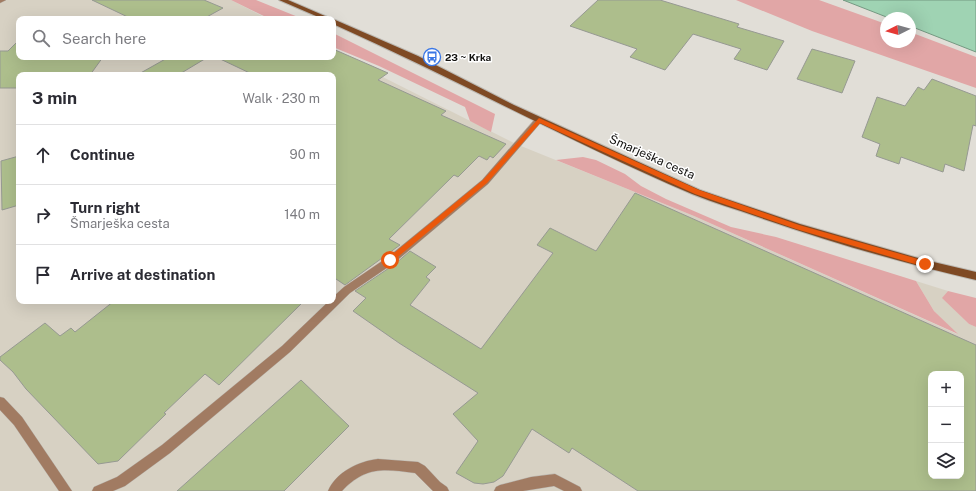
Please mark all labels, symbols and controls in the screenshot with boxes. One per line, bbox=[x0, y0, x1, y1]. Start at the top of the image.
north arrow bbox=[880, 12, 916, 48]
search box bbox=[16, 16, 336, 60]
icon: search bbox=[30, 27, 52, 49]
text: Search here bbox=[62, 30, 146, 47]
bus stop icon: 23 ~ Krka bbox=[422, 47, 442, 67]
place label: 23 ~ Krka bbox=[445, 51, 492, 63]
text: 3 min bbox=[32, 88, 77, 108]
text: Walk · 230 m bbox=[242, 91, 320, 106]
street label: Šmarješka cesta bbox=[607, 132, 697, 182]
icon: ahead bbox=[32, 144, 54, 166]
text: Continue bbox=[70, 146, 135, 163]
text: 90 m bbox=[290, 147, 320, 162]
text: Turn right bbox=[70, 199, 140, 216]
icon: right bbox=[32, 204, 54, 226]
text: 140 m bbox=[284, 207, 320, 222]
text: Šmarješka cesta bbox=[70, 216, 170, 231]
route start bbox=[381, 251, 399, 269]
route end bbox=[916, 255, 934, 273]
icon: arrive bbox=[32, 264, 54, 286]
text: Arrive at destination bbox=[70, 266, 215, 283]
map controls bbox=[928, 371, 964, 479]
button: + bbox=[928, 371, 964, 407]
button: − bbox=[928, 407, 964, 443]
button: layers bbox=[928, 443, 964, 479]

